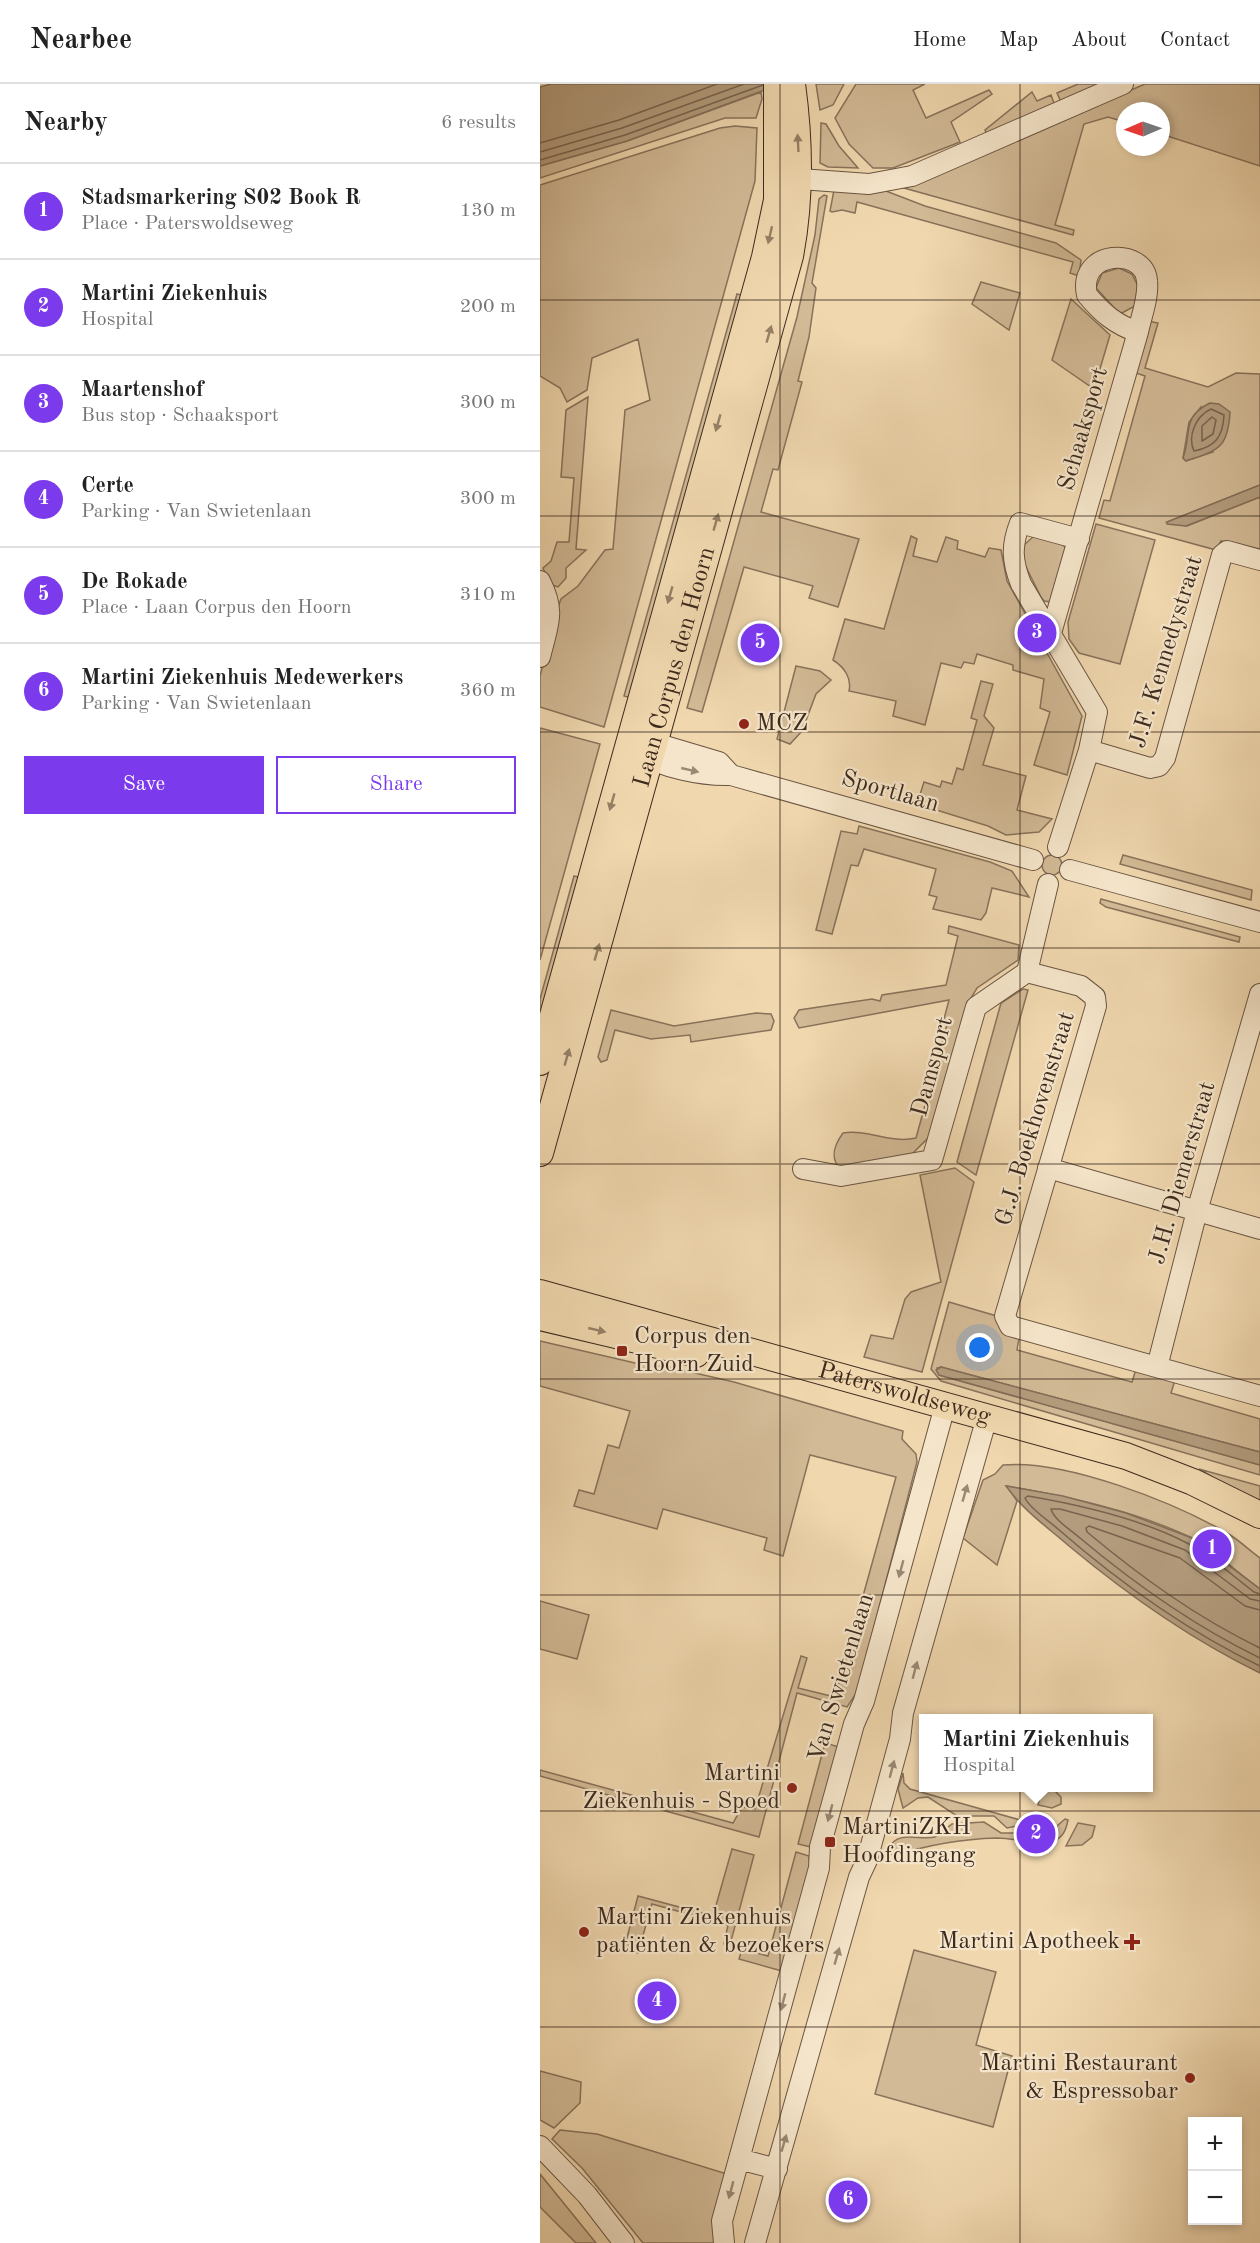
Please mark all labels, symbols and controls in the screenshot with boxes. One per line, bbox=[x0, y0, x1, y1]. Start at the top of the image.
text: Nearbee bbox=[30, 27, 132, 55]
text: Home bbox=[913, 30, 966, 51]
text: Map bbox=[999, 30, 1038, 51]
text: About bbox=[1071, 30, 1127, 51]
text: Contact bbox=[1160, 30, 1230, 51]
north arrow bbox=[1116, 102, 1170, 156]
text: Nearby bbox=[24, 110, 108, 136]
text: 6 results bbox=[441, 113, 516, 133]
one-way arrow bbox=[794, 133, 803, 152]
text: Stadsmarkering S02 Book R bbox=[81, 187, 360, 209]
text: 1 bbox=[38, 201, 49, 221]
text: 130 m bbox=[460, 201, 516, 221]
text: Place · Paterswoldseweg bbox=[81, 214, 293, 234]
one-way arrow bbox=[764, 226, 774, 245]
text: Martini Ziekenhuis bbox=[81, 283, 267, 305]
text: 2 bbox=[38, 297, 49, 317]
text: 200 m bbox=[460, 297, 516, 317]
text: Hospital bbox=[81, 310, 153, 330]
one-way arrow bbox=[764, 325, 774, 343]
street label: Schaaksport bbox=[1055, 364, 1113, 494]
text: Maartenshof bbox=[81, 379, 204, 401]
text: 3 bbox=[38, 393, 49, 413]
text: 300 m bbox=[460, 393, 516, 413]
text: Bus stop · Schaaksport bbox=[81, 406, 279, 426]
one-way arrow bbox=[712, 414, 722, 432]
text: Certe bbox=[81, 475, 134, 497]
text: 4 bbox=[38, 489, 49, 509]
text: 300 m bbox=[460, 489, 516, 509]
text: Parking · Van Swietenlaan bbox=[81, 502, 312, 522]
one-way arrow bbox=[712, 513, 722, 531]
street label: Laan Corpus den Hoorn bbox=[630, 545, 720, 790]
street label: J.F. Kennedystraat bbox=[1126, 553, 1208, 751]
text: De Rokade bbox=[81, 571, 188, 593]
text: 5 bbox=[38, 585, 49, 605]
text: 310 m bbox=[460, 585, 516, 605]
one-way arrow bbox=[664, 585, 674, 604]
text: Place · Laan Corpus den Hoorn bbox=[81, 598, 352, 618]
pin: 3 bbox=[1018, 610, 1056, 656]
pin: 5 bbox=[740, 620, 780, 666]
text: Martini Ziekenhuis Medewerkers bbox=[81, 667, 403, 689]
text: 6 bbox=[38, 681, 49, 701]
text: 360 m bbox=[460, 681, 516, 701]
text: Parking · Van Swietenlaan bbox=[81, 694, 312, 714]
place label: MCZ bbox=[756, 712, 808, 736]
marker: MCZ bbox=[737, 717, 751, 731]
button: Save bbox=[24, 756, 264, 814]
button: Share bbox=[276, 756, 516, 814]
one-way arrow bbox=[681, 765, 700, 775]
street label: Sportlaan bbox=[838, 767, 942, 817]
one-way arrow bbox=[607, 793, 616, 811]
one-way arrow bbox=[592, 943, 602, 961]
street label: G.J. Boekhovenstraat bbox=[992, 1009, 1080, 1229]
street label: Damsport bbox=[908, 1014, 958, 1120]
one-way arrow bbox=[563, 1048, 572, 1066]
street label: J.H. Diemerstraat bbox=[1145, 1079, 1221, 1267]
place label: Corpus den Hoorn Zuid bbox=[634, 1325, 754, 1377]
one-way arrow bbox=[588, 1326, 606, 1336]
your location bbox=[965, 1333, 994, 1362]
marker: Corpus den Hoorn Zuid bbox=[615, 1344, 629, 1358]
street label: Paterswoldseweg bbox=[815, 1359, 993, 1430]
one-way arrow bbox=[961, 1483, 970, 1501]
pin: 1 bbox=[1192, 1526, 1232, 1572]
one-way arrow bbox=[895, 1560, 905, 1579]
street label: Van Swietenlaan bbox=[805, 1591, 879, 1765]
one-way arrow bbox=[910, 1661, 920, 1680]
popup bbox=[919, 1714, 1153, 1792]
text: Martini Ziekenhuis bbox=[943, 1729, 1129, 1751]
text: Hospital bbox=[943, 1756, 1015, 1776]
one-way arrow bbox=[888, 1760, 897, 1778]
place label: Martini Ziekenhuis - Spoed bbox=[582, 1762, 780, 1814]
marker: Martini Ziekenhuis - Spoed bbox=[785, 1781, 799, 1795]
one-way arrow bbox=[824, 1804, 834, 1822]
pin: 2 bbox=[1016, 1812, 1056, 1856]
place label: MartiniZKH Hoofdingang bbox=[842, 1816, 975, 1868]
marker: MartiniZKH Hoofdingang bbox=[823, 1835, 837, 1849]
place label: Martini Ziekenhuis patiënten & bezoekers bbox=[596, 1906, 824, 1958]
marker: Martini Ziekenhuis patiënten & bezoekers bbox=[577, 1925, 591, 1939]
place label: Martini Apotheek bbox=[938, 1930, 1120, 1954]
marker: Martini Apotheek bbox=[1125, 1935, 1139, 1949]
one-way arrow bbox=[832, 1947, 842, 1965]
pin: 4 bbox=[638, 1978, 676, 2024]
one-way arrow bbox=[777, 1992, 787, 2011]
place label: Martini Restaurant & Espressobar bbox=[980, 2052, 1178, 2104]
marker: Martini Restaurant & Espressobar bbox=[1183, 2071, 1197, 2085]
map controls bbox=[1188, 2117, 1242, 2225]
button: + bbox=[1188, 2117, 1242, 2171]
one-way arrow bbox=[780, 2134, 789, 2152]
button: − bbox=[1188, 2171, 1242, 2225]
pin: 6 bbox=[828, 2178, 868, 2222]
one-way arrow bbox=[726, 2181, 735, 2199]

